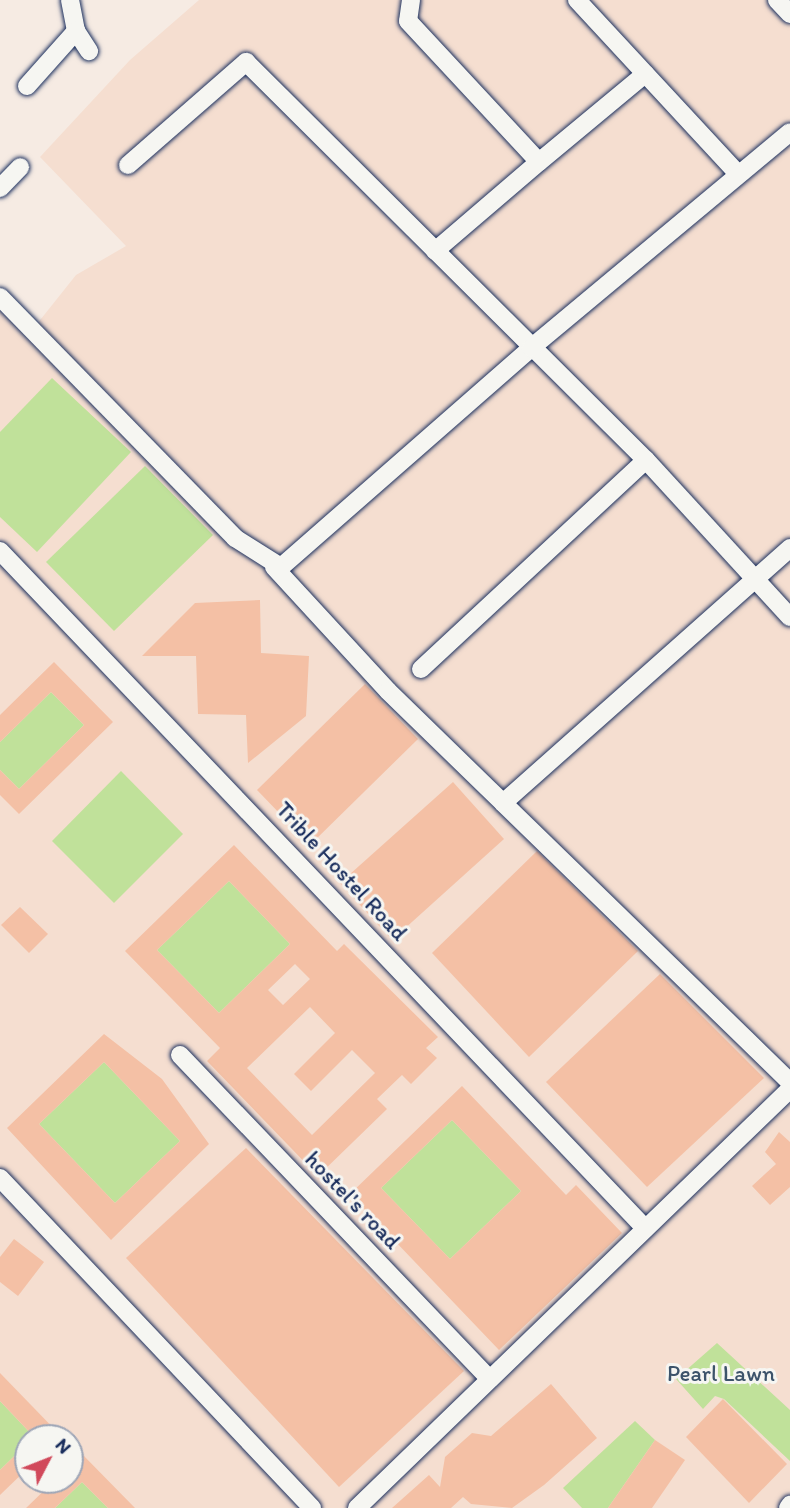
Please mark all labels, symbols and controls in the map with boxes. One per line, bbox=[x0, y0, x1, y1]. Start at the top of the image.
street label: Trible Hostel Road bbox=[271, 796, 413, 946]
street label: hostel's road bbox=[300, 1146, 406, 1254]
park label: Pearl Lawn bbox=[667, 1359, 775, 1387]
north arrow bbox=[14, 1424, 84, 1494]
text: N bbox=[51, 1433, 76, 1458]

